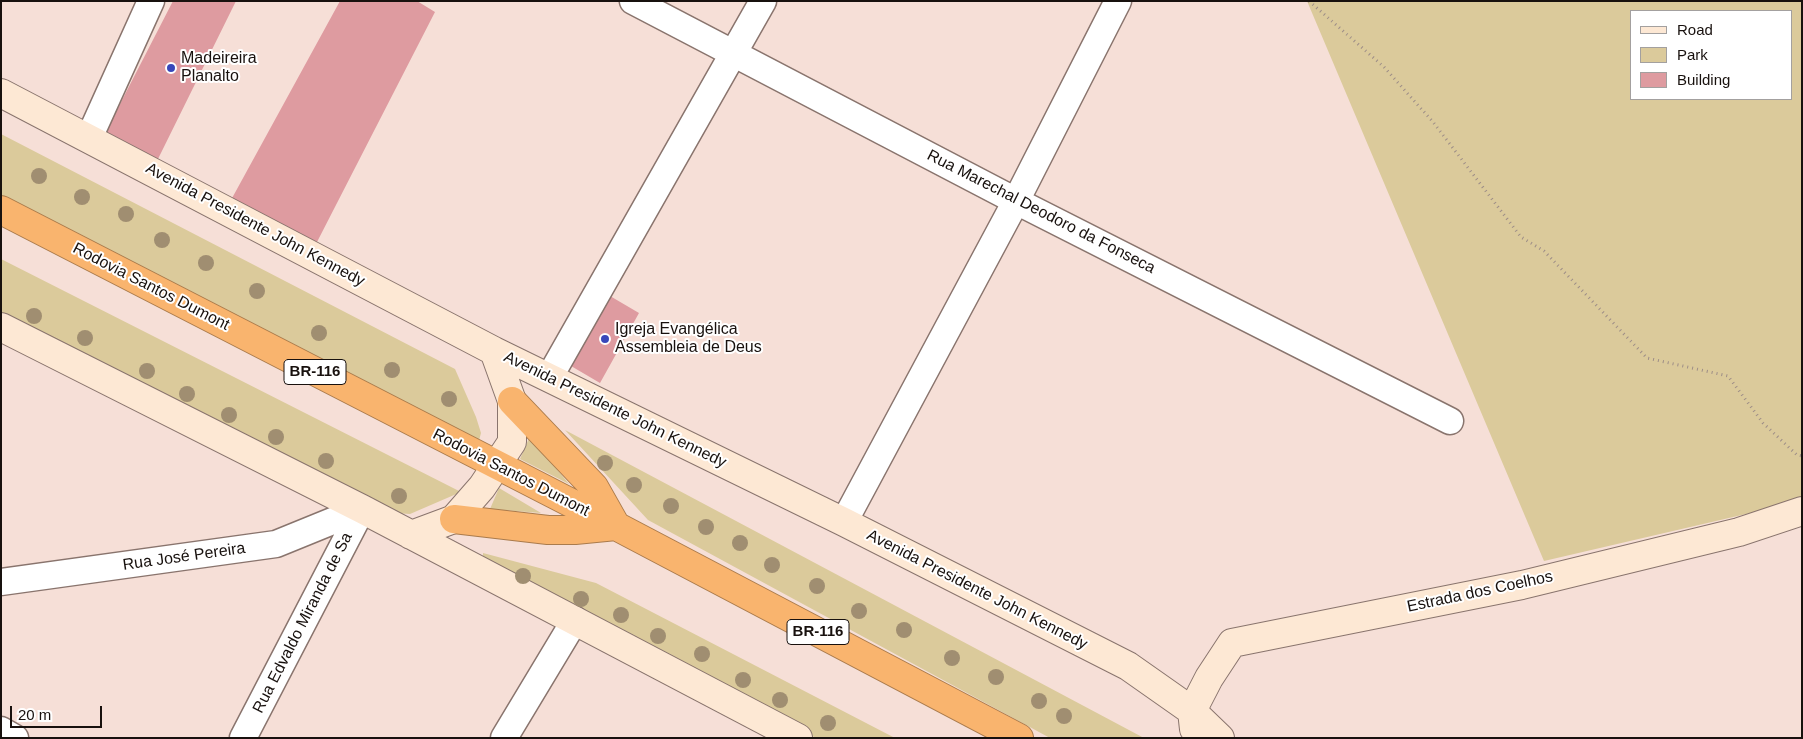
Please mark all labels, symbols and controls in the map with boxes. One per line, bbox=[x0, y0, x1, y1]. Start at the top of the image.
legend bbox=[1630, 10, 1793, 100]
text: Road bbox=[1677, 21, 1713, 38]
text: Park bbox=[1677, 46, 1708, 63]
place label: Madeireira Planalto bbox=[181, 49, 257, 87]
marker: Madeireira Planalto bbox=[165, 62, 177, 74]
text: Building bbox=[1677, 71, 1730, 88]
street label: Rua Marechal Deodoro da Fonseca bbox=[924, 146, 1158, 278]
street label: Avenida Presidente John Kennedy bbox=[142, 159, 368, 291]
street label: Rodovia Santos Dumont bbox=[69, 239, 233, 335]
place label: Igreja Evangélica Assembleia de Deus bbox=[615, 320, 762, 358]
marker: Igreja Evangélica Assembleia de Deus bbox=[599, 333, 611, 345]
street label: Avenida Presidente John Kennedy bbox=[501, 348, 729, 472]
road number: BR-116 bbox=[284, 360, 346, 384]
street label: Rodovia Santos Dumont bbox=[429, 425, 593, 521]
street label: Avenida Presidente John Kennedy bbox=[863, 526, 1091, 654]
street label: Rua Edvaldo Miranda de Sa bbox=[249, 529, 357, 717]
street label: Rua José Pereira bbox=[121, 539, 247, 575]
street label: Estrada dos Coelhos bbox=[1405, 567, 1555, 617]
road number: BR-116 bbox=[787, 620, 849, 644]
scale bar bbox=[12, 696, 105, 728]
text: 20 m bbox=[18, 706, 51, 723]

